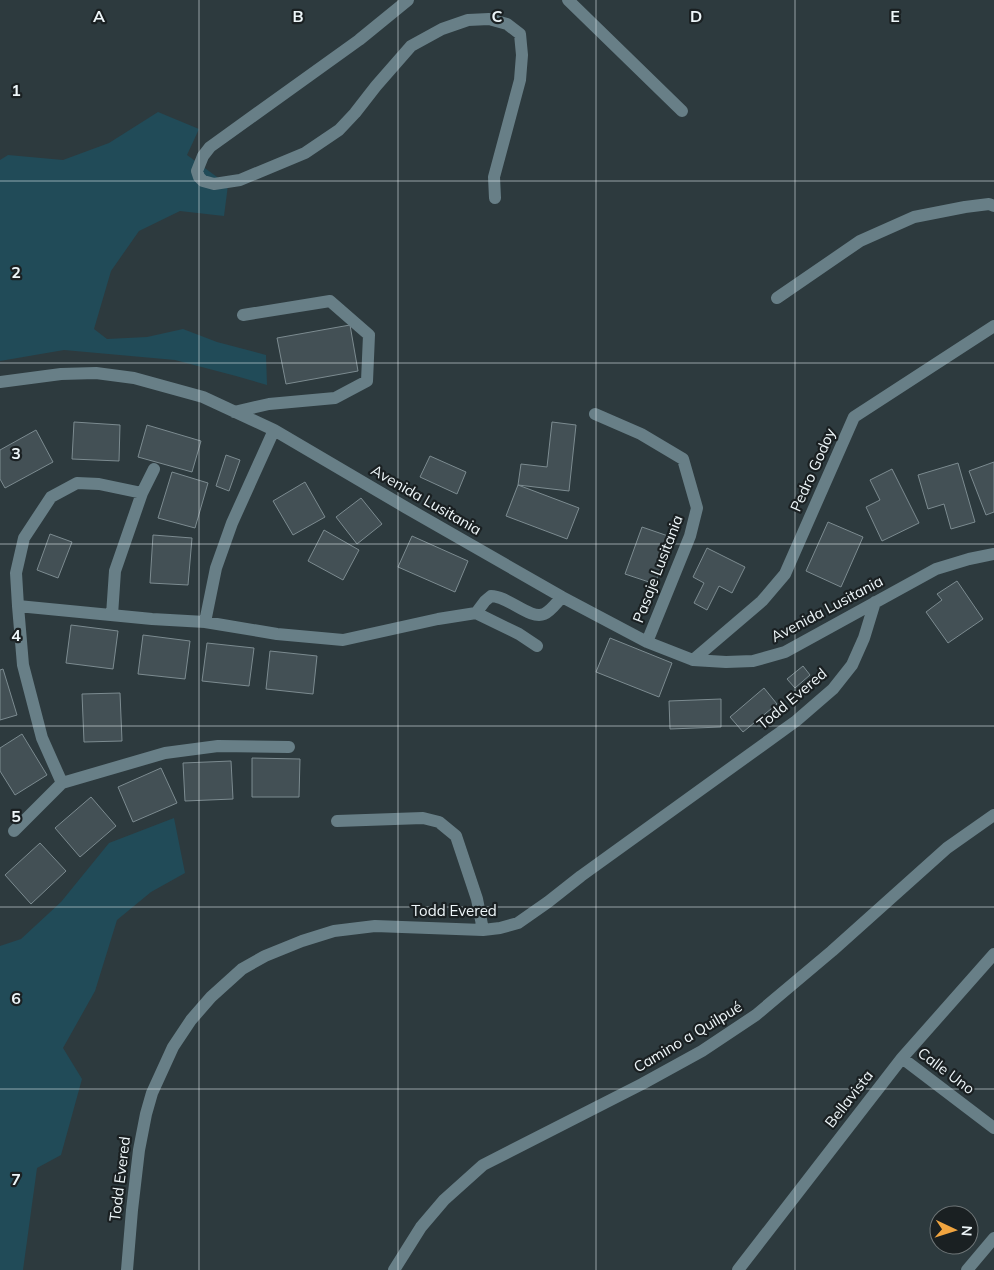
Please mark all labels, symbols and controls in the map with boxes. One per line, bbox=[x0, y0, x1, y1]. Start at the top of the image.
text: A bbox=[93, 6, 105, 26]
text: B bbox=[292, 6, 304, 26]
text: C bbox=[492, 6, 503, 26]
text: D bbox=[690, 6, 702, 26]
text: E bbox=[890, 6, 900, 26]
text: 1 bbox=[11, 80, 21, 100]
text: 2 bbox=[11, 262, 21, 282]
street label: Pedro Godoy bbox=[786, 425, 839, 514]
text: 3 bbox=[11, 443, 21, 463]
street label: Avenida Lusitania bbox=[368, 460, 485, 539]
street label: Pasaje Lusitania bbox=[628, 512, 687, 625]
street label: Avenida Lusitania bbox=[767, 571, 886, 646]
text: 4 bbox=[11, 625, 21, 645]
street label: Todd Evered bbox=[753, 664, 831, 733]
text: 5 bbox=[11, 806, 21, 826]
street label: Todd Evered bbox=[411, 901, 497, 920]
text: 6 bbox=[11, 988, 21, 1008]
street label: Camino a Quilpué bbox=[630, 997, 745, 1076]
street label: Calle Uno bbox=[914, 1043, 979, 1098]
street label: Bellavista bbox=[820, 1066, 877, 1131]
street label: Todd Evered bbox=[105, 1135, 134, 1223]
text: 7 bbox=[11, 1169, 21, 1189]
north arrow bbox=[929, 1205, 979, 1255]
text: N bbox=[958, 1225, 976, 1237]

